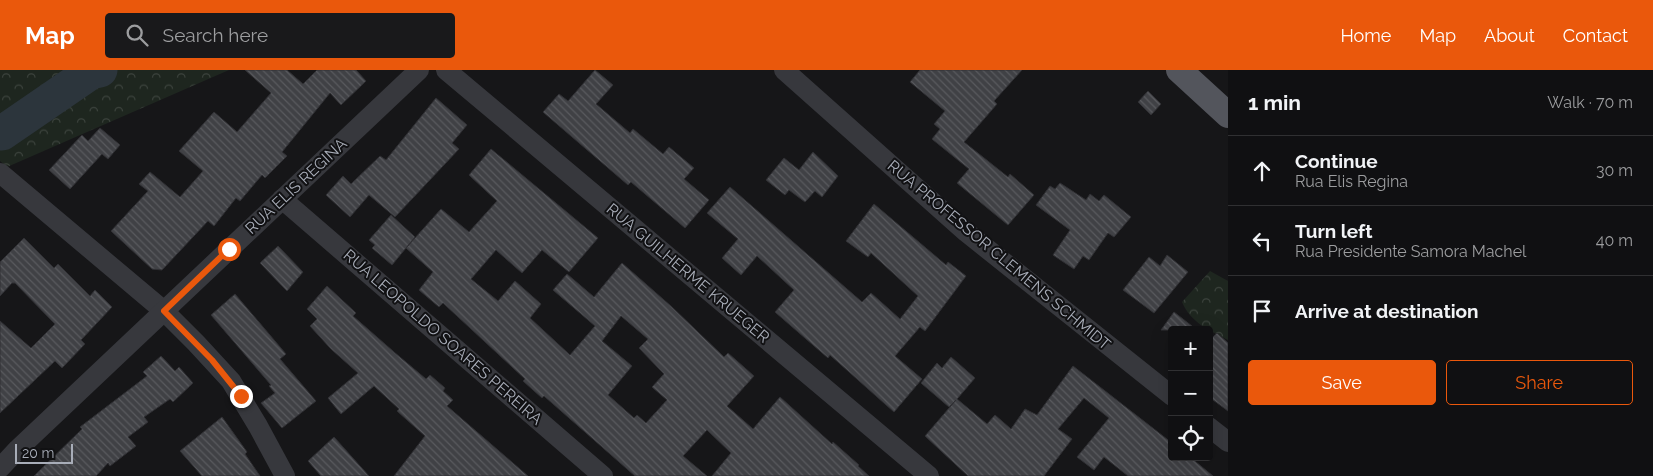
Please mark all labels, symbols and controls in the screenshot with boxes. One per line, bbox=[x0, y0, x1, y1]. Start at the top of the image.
search box bbox=[105, 13, 455, 58]
text: Map bbox=[25, 21, 75, 50]
icon: search bbox=[123, 21, 151, 49]
text: Search here bbox=[163, 24, 268, 46]
text: Home bbox=[1340, 25, 1391, 46]
text: Map bbox=[1419, 25, 1456, 46]
text: About bbox=[1484, 25, 1535, 46]
text: Contact bbox=[1563, 25, 1628, 46]
text: 1 min bbox=[1248, 90, 1301, 115]
text: Walk · 70 m bbox=[1547, 93, 1633, 112]
street label: RUA ELIS REGINA bbox=[241, 134, 351, 238]
text: Continue bbox=[1295, 150, 1378, 172]
street label: RUA PROFESSOR CLEMENS SCHMIDT bbox=[884, 156, 1115, 354]
icon: ahead bbox=[1248, 157, 1276, 185]
text: 30 m bbox=[1596, 161, 1633, 180]
text: Rua Elis Regina bbox=[1295, 172, 1408, 191]
street label: RUA GUILHERME KRUEGER bbox=[603, 199, 773, 347]
text: Turn left bbox=[1295, 220, 1372, 242]
icon: left bbox=[1248, 227, 1276, 255]
text: 40 m bbox=[1596, 231, 1633, 250]
route start bbox=[218, 238, 241, 261]
text: Rua Presidente Samora Machel bbox=[1295, 242, 1526, 261]
street label: RUA LEOPOLDO SOARES PEREIRA bbox=[340, 245, 546, 429]
icon: arrive bbox=[1248, 297, 1276, 325]
text: Arrive at destination bbox=[1295, 300, 1479, 322]
map controls bbox=[1168, 326, 1213, 461]
button: + bbox=[1168, 326, 1213, 371]
button: Save bbox=[1248, 360, 1436, 405]
button: Share bbox=[1446, 360, 1633, 405]
button: − bbox=[1168, 371, 1213, 416]
route end bbox=[230, 385, 253, 408]
button: locate bbox=[1168, 416, 1213, 461]
scale bar bbox=[15, 441, 72, 464]
text: 20 m bbox=[22, 445, 54, 461]

